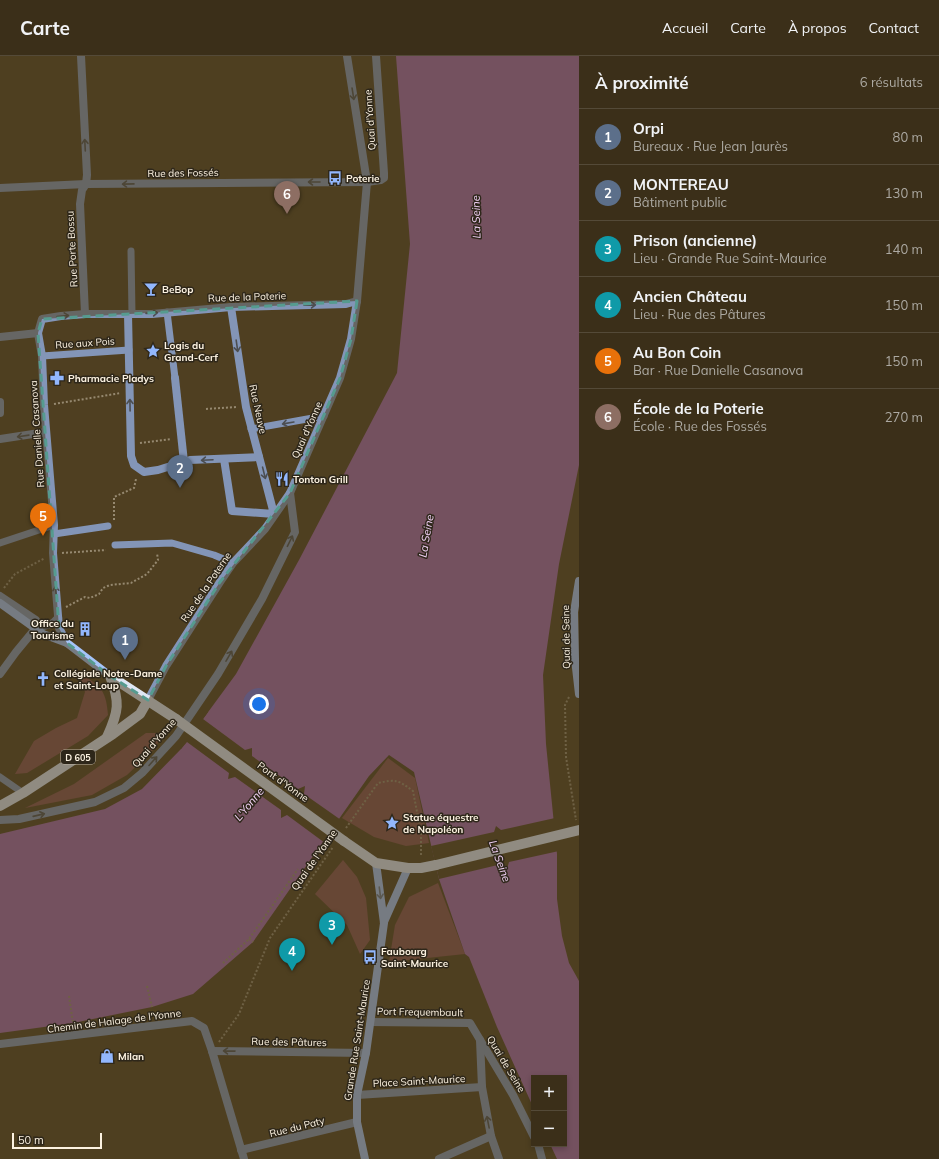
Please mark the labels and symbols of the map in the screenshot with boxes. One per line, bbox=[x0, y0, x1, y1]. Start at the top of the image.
one-way arrow bbox=[350, 88, 358, 101]
street label: Quai d'Yonne bbox=[361, 89, 379, 151]
one-way arrow bbox=[82, 139, 89, 152]
street label: Rue des Fossés bbox=[147, 166, 219, 180]
bus stop icon: Poterie bbox=[327, 170, 343, 186]
place label: Poterie bbox=[346, 172, 380, 185]
one-way arrow bbox=[308, 178, 321, 186]
one-way arrow bbox=[122, 180, 135, 188]
pin: 6 bbox=[274, 181, 300, 214]
water label: La Seine bbox=[469, 195, 483, 239]
street label: Rue Porte Bossu bbox=[64, 211, 80, 287]
bar icon: BeBop bbox=[143, 281, 159, 297]
place label: BeBop bbox=[162, 283, 193, 296]
street label: Rue de la Poterie bbox=[208, 289, 286, 305]
one-way arrow bbox=[303, 301, 316, 309]
one-way arrow bbox=[145, 310, 158, 317]
one-way arrow bbox=[56, 312, 69, 319]
street label: Rue aux Pois bbox=[55, 334, 115, 352]
place label: Logis du Grand-Cerf bbox=[164, 339, 218, 364]
one-way arrow bbox=[233, 339, 241, 352]
place icon: Logis du Grand-Cerf bbox=[145, 343, 161, 359]
pharmacy icon: Pharmacie Pladys bbox=[49, 370, 65, 386]
place label: Pharmacie Pladys bbox=[68, 372, 154, 385]
street label: Rue Danielle Casanova bbox=[27, 380, 47, 488]
street label: Rue Neuve bbox=[246, 383, 270, 435]
one-way arrow bbox=[126, 399, 134, 412]
street label: Quai d'Yonne bbox=[289, 400, 325, 460]
one-way arrow bbox=[281, 419, 294, 427]
one-way arrow bbox=[17, 432, 30, 439]
pin: 2 bbox=[167, 455, 193, 488]
one-way arrow bbox=[201, 456, 214, 463]
one-way arrow bbox=[260, 466, 268, 479]
restaurant icon: Tonton Grill bbox=[274, 471, 290, 487]
place label: Tonton Grill bbox=[293, 473, 348, 486]
pin: 5 bbox=[30, 503, 56, 536]
water label: La Seine bbox=[415, 513, 437, 559]
one-way arrow bbox=[287, 535, 294, 547]
street label: Rue de la Poterne bbox=[178, 550, 234, 624]
one-way arrow bbox=[53, 586, 60, 599]
street label: Quai de Seine bbox=[559, 605, 573, 669]
place label: Office du Tourisme bbox=[31, 617, 75, 642]
building icon: Office du Tourisme bbox=[77, 621, 93, 637]
pin: 1 bbox=[112, 627, 138, 660]
one-way arrow bbox=[225, 650, 233, 662]
place label: Collégiale Notre-Dame et Saint-Loup bbox=[54, 667, 163, 692]
church icon: Collégiale Notre-Dame et Saint-Loup bbox=[35, 671, 51, 687]
your location bbox=[249, 694, 269, 714]
street label: Quai d'Yonne bbox=[129, 716, 179, 770]
road number: D 605 bbox=[61, 750, 95, 764]
one-way arrow bbox=[149, 756, 158, 766]
street label: Pont d'Yonne bbox=[255, 759, 311, 805]
water label: L'Yonne bbox=[231, 784, 267, 824]
one-way arrow bbox=[32, 810, 45, 818]
place label: Statue équestre de Napoléon bbox=[403, 811, 479, 836]
place icon: Statue équestre de Napoléon bbox=[384, 815, 400, 831]
street label: Quai de l'Yonne bbox=[288, 827, 340, 893]
water label: La Seine bbox=[486, 838, 514, 884]
one-way arrow bbox=[376, 886, 384, 899]
pin: 3 bbox=[319, 912, 345, 945]
pin: 4 bbox=[279, 938, 305, 971]
place label: Faubourg Saint-Maurice bbox=[381, 945, 449, 970]
bus stop icon: Faubourg Saint-Maurice bbox=[362, 949, 378, 965]
street label: Grande Rue Saint-Maurice bbox=[341, 979, 373, 1101]
street label: Port Frequembault bbox=[377, 1005, 464, 1019]
street label: Chemin de Halage de l'Yonne bbox=[46, 1006, 182, 1036]
street label: Quai de Seine bbox=[484, 1033, 528, 1095]
street label: Rue des Pâtures bbox=[251, 1035, 327, 1049]
one-way arrow bbox=[223, 1047, 236, 1055]
shop icon: Milan bbox=[99, 1048, 115, 1064]
place label: Milan bbox=[118, 1050, 144, 1063]
street label: Place Saint-Maurice bbox=[372, 1072, 466, 1090]
street label: Rue du Paty bbox=[268, 1114, 327, 1140]
one-way arrow bbox=[484, 1116, 492, 1129]
scale bar bbox=[12, 1131, 102, 1150]

